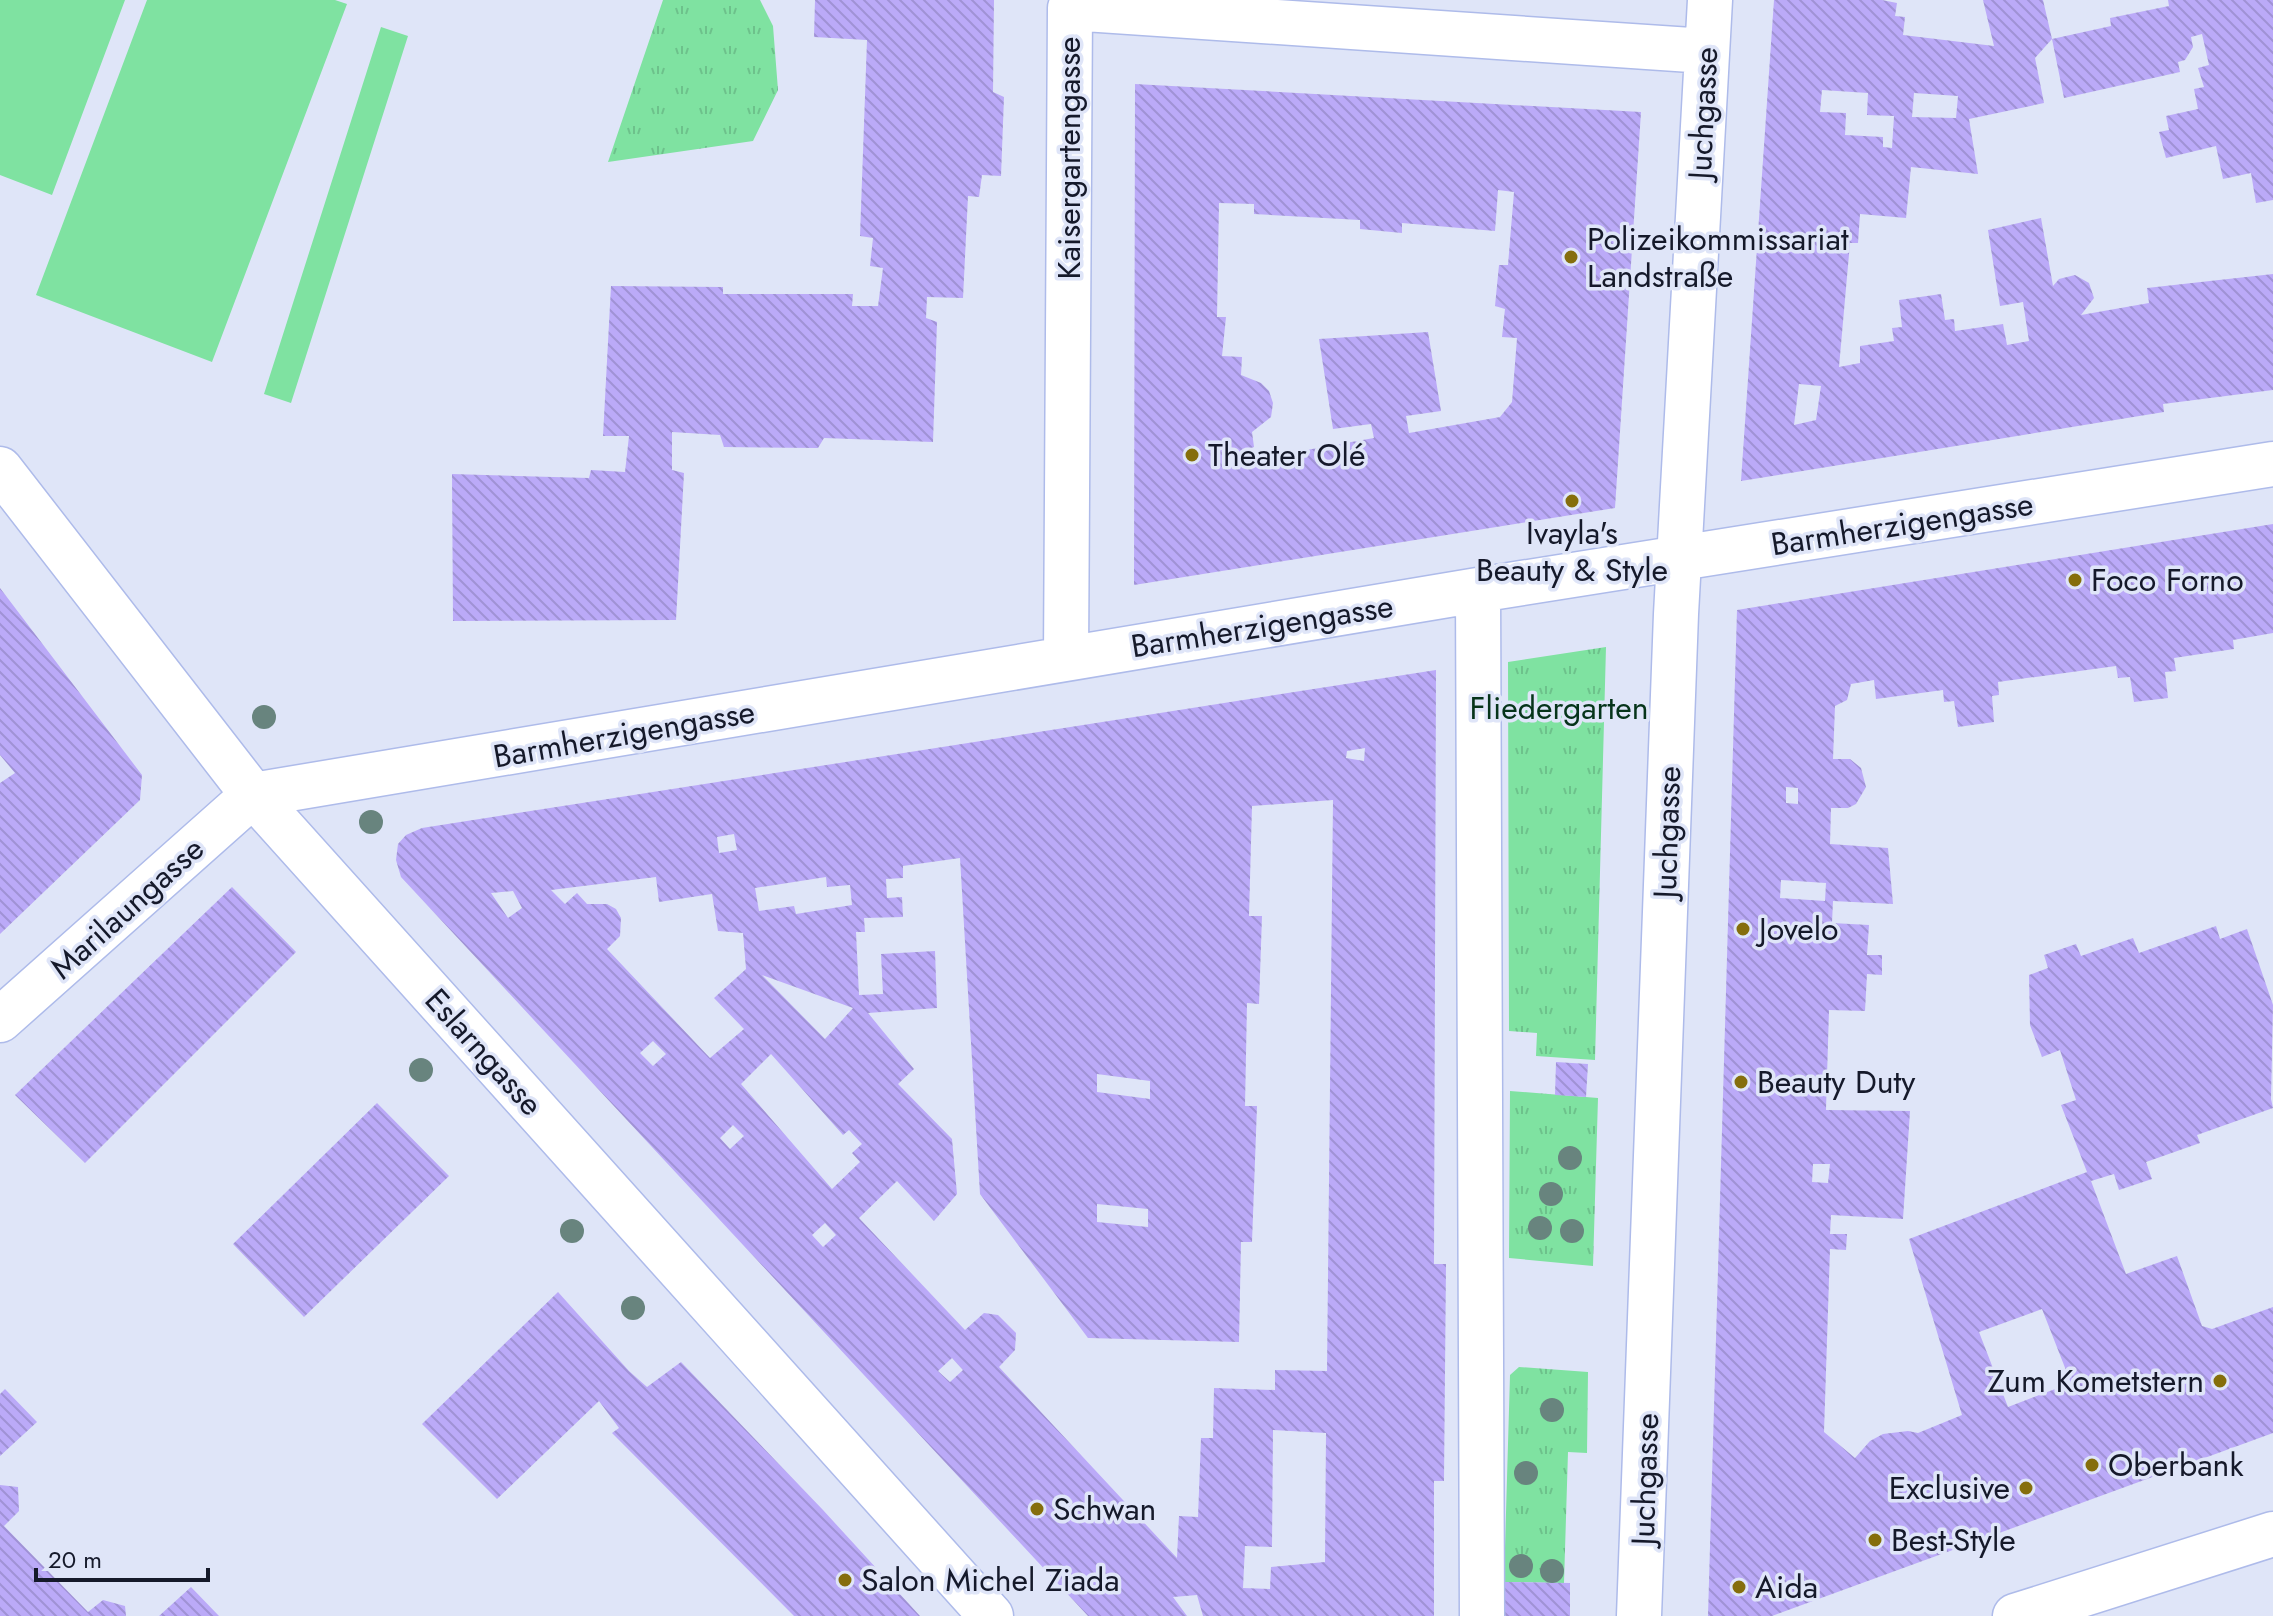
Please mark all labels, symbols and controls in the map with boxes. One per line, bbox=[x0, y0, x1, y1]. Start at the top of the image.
street label: Kaisergartengasse bbox=[1046, 36, 1092, 280]
street label: Juchgasse bbox=[1676, 46, 1729, 184]
place label: Polizeikommissariat Landstraße bbox=[1587, 216, 1849, 299]
marker: Polizeikommissariat Landstraße bbox=[1562, 248, 1580, 266]
place label: Theater Olé bbox=[1208, 432, 1365, 478]
marker: Theater Olé bbox=[1183, 446, 1201, 464]
street label: Barmherzigengasse bbox=[1768, 481, 2036, 567]
marker: Ivayla's Beauty & Style bbox=[1563, 492, 1581, 510]
place label: Ivayla's Beauty & Style bbox=[1476, 510, 1668, 593]
place label: Foco Forno bbox=[2091, 557, 2244, 603]
marker: Foco Forno bbox=[2066, 571, 2084, 589]
street label: Barmherzigengasse bbox=[1128, 583, 1396, 669]
park label: Fliedergarten bbox=[1470, 685, 1648, 731]
street label: Barmherzigengasse bbox=[490, 688, 758, 780]
street label: Juchgasse bbox=[1642, 765, 1692, 903]
street label: Marilaungasse bbox=[40, 826, 214, 990]
place label: Jovelo bbox=[1755, 906, 1839, 952]
marker: Jovelo bbox=[1734, 920, 1752, 938]
street label: Eslarngasse bbox=[414, 978, 554, 1126]
place label: Beauty Duty bbox=[1757, 1059, 1916, 1105]
marker: Beauty Duty bbox=[1732, 1073, 1750, 1091]
place label: Zum Kometstern bbox=[1988, 1358, 2204, 1404]
marker: Zum Kometstern bbox=[2211, 1372, 2229, 1390]
street label: Juchgasse bbox=[1620, 1412, 1670, 1550]
place label: Oberbank bbox=[2108, 1442, 2244, 1488]
marker: Oberbank bbox=[2083, 1456, 2101, 1474]
place label: Exclusive bbox=[1889, 1465, 2010, 1511]
marker: Exclusive bbox=[2017, 1479, 2035, 1497]
place label: Schwan bbox=[1053, 1486, 1156, 1532]
marker: Schwan bbox=[1028, 1500, 1046, 1518]
place label: Best-Style bbox=[1891, 1517, 2016, 1563]
marker: Best-Style bbox=[1866, 1531, 1884, 1549]
scale bar bbox=[36, 1532, 208, 1582]
text: 20 m bbox=[48, 1542, 102, 1577]
place label: Salon Michel Ziada bbox=[861, 1557, 1120, 1603]
place label: Aida bbox=[1755, 1564, 1818, 1610]
marker: Salon Michel Ziada bbox=[836, 1571, 854, 1589]
marker: Aida bbox=[1730, 1578, 1748, 1596]

